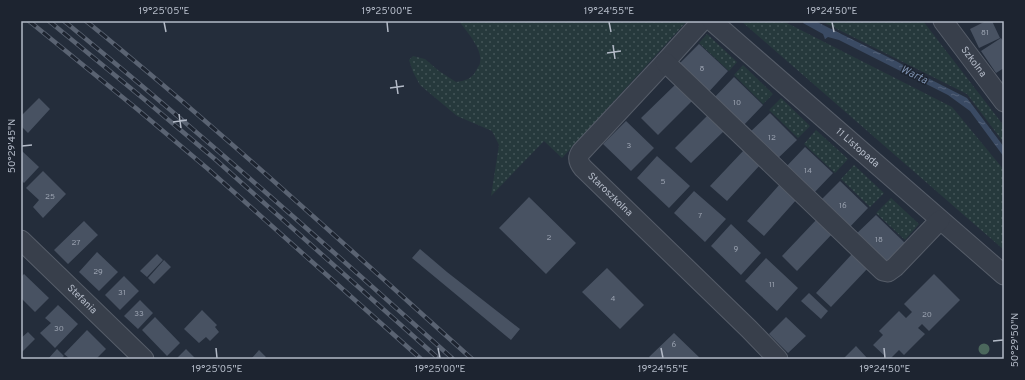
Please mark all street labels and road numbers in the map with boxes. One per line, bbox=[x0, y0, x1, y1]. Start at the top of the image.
street label: Szkolna bbox=[958, 44, 989, 80]
street label: 11 Listopada bbox=[833, 125, 882, 170]
street label: Staroszkolna bbox=[585, 170, 636, 219]
street label: Stefania bbox=[64, 282, 100, 317]

